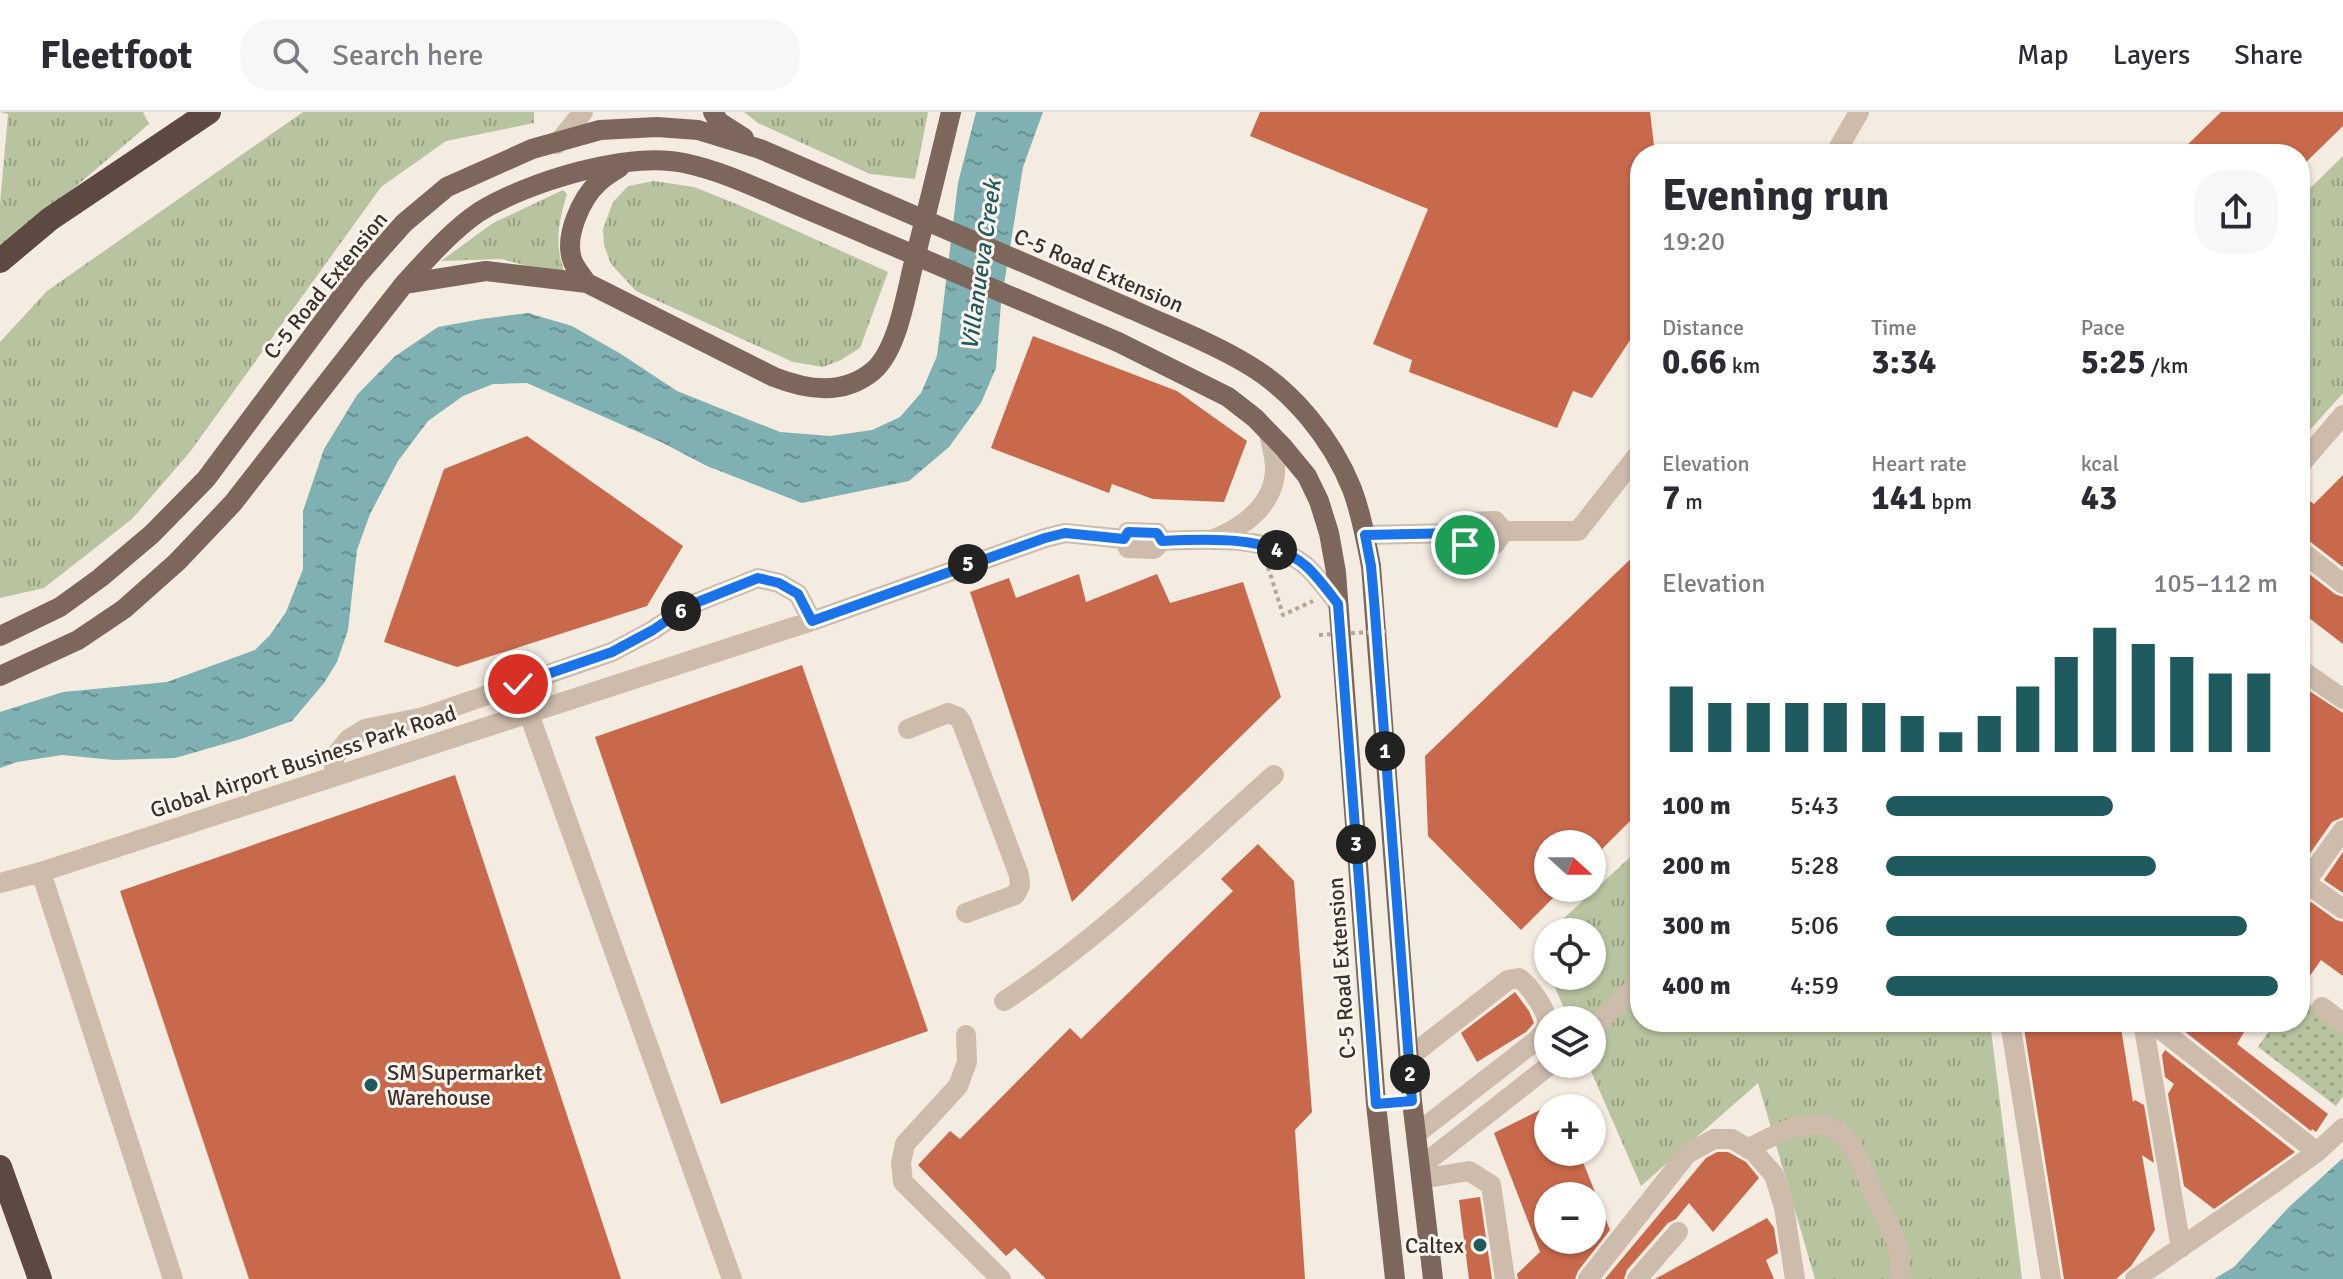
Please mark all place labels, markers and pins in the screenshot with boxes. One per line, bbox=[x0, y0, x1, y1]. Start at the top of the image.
pin bbox=[1431, 511, 1499, 579]
pin: 4 bbox=[1257, 530, 1297, 570]
pin: 5 bbox=[948, 544, 988, 584]
pin: 6 bbox=[661, 591, 701, 631]
pin bbox=[484, 650, 552, 718]
pin: 1 bbox=[1365, 731, 1405, 771]
pin: 3 bbox=[1336, 824, 1376, 864]
pin: 2 bbox=[1390, 1054, 1430, 1094]
place label: SM Supermarket Warehouse bbox=[387, 1059, 543, 1111]
marker: SM Supermarket Warehouse bbox=[362, 1076, 380, 1094]
place label: Caltex bbox=[1405, 1232, 1464, 1259]
marker: Caltex bbox=[1471, 1236, 1489, 1254]

